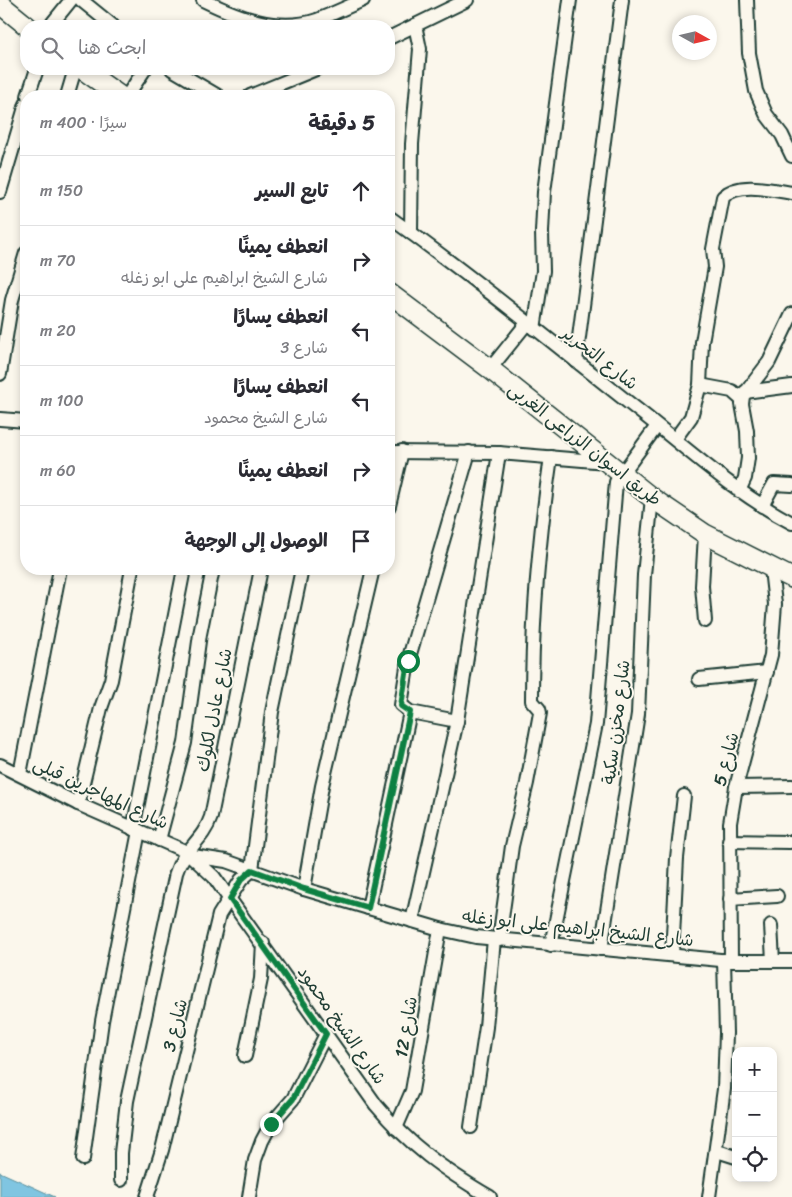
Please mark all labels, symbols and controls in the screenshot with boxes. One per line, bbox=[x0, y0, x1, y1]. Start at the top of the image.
north arrow bbox=[672, 15, 717, 60]
search box bbox=[20, 20, 395, 75]
text: ابحث هنا bbox=[78, 31, 146, 64]
icon: search bbox=[38, 34, 66, 62]
text: 5 دقيقة bbox=[308, 104, 375, 142]
text: سيرًا · 400 m bbox=[40, 108, 127, 137]
text: تابع السير bbox=[255, 174, 328, 207]
text: 150 m bbox=[40, 176, 83, 205]
icon: ahead bbox=[347, 177, 375, 205]
text: انعطف يمينًا bbox=[238, 230, 328, 263]
text: 70 m bbox=[40, 246, 76, 275]
icon: right bbox=[347, 247, 375, 275]
text: شارع الشيخ ابراهيم على ابو زغله bbox=[121, 263, 328, 292]
text: انعطف يسارًا bbox=[233, 300, 328, 333]
text: 20 m bbox=[40, 316, 76, 345]
street label: شارع التحرير bbox=[553, 316, 645, 398]
icon: left bbox=[347, 317, 375, 345]
text: شارع 3 bbox=[280, 333, 328, 362]
text: انعطف يسارًا bbox=[233, 370, 328, 403]
street label: طريق اسوان الزراعى الغربى bbox=[501, 373, 669, 515]
text: 100 m bbox=[40, 386, 84, 415]
icon: left bbox=[347, 387, 375, 415]
text: شارع الشيخ محمود bbox=[204, 403, 328, 432]
text: انعطف يمينًا bbox=[238, 454, 328, 487]
text: 60 m bbox=[40, 456, 76, 485]
icon: right bbox=[347, 457, 375, 485]
text: الوصول إلى الوجهة bbox=[185, 524, 328, 557]
icon: arrive bbox=[347, 527, 375, 555]
street label: شارع عادل لكلوك bbox=[186, 645, 242, 775]
route start bbox=[397, 650, 420, 673]
street label: شارع مخزن سكية bbox=[592, 658, 640, 786]
street label: شارع 5 bbox=[703, 728, 749, 790]
street label: شارع المهاجرين قبلى bbox=[28, 747, 174, 839]
street label: شارع الشيخ ابراهيم على ابو زغله bbox=[460, 900, 696, 956]
street label: شارع الشيخ محمود bbox=[289, 959, 395, 1091]
street label: شارع 12 bbox=[385, 994, 427, 1060]
street label: شارع 3 bbox=[153, 995, 197, 1055]
map controls bbox=[732, 1047, 777, 1182]
button: + bbox=[732, 1047, 777, 1092]
button: − bbox=[732, 1092, 777, 1137]
route end bbox=[260, 1113, 283, 1136]
button: locate bbox=[732, 1137, 777, 1182]

